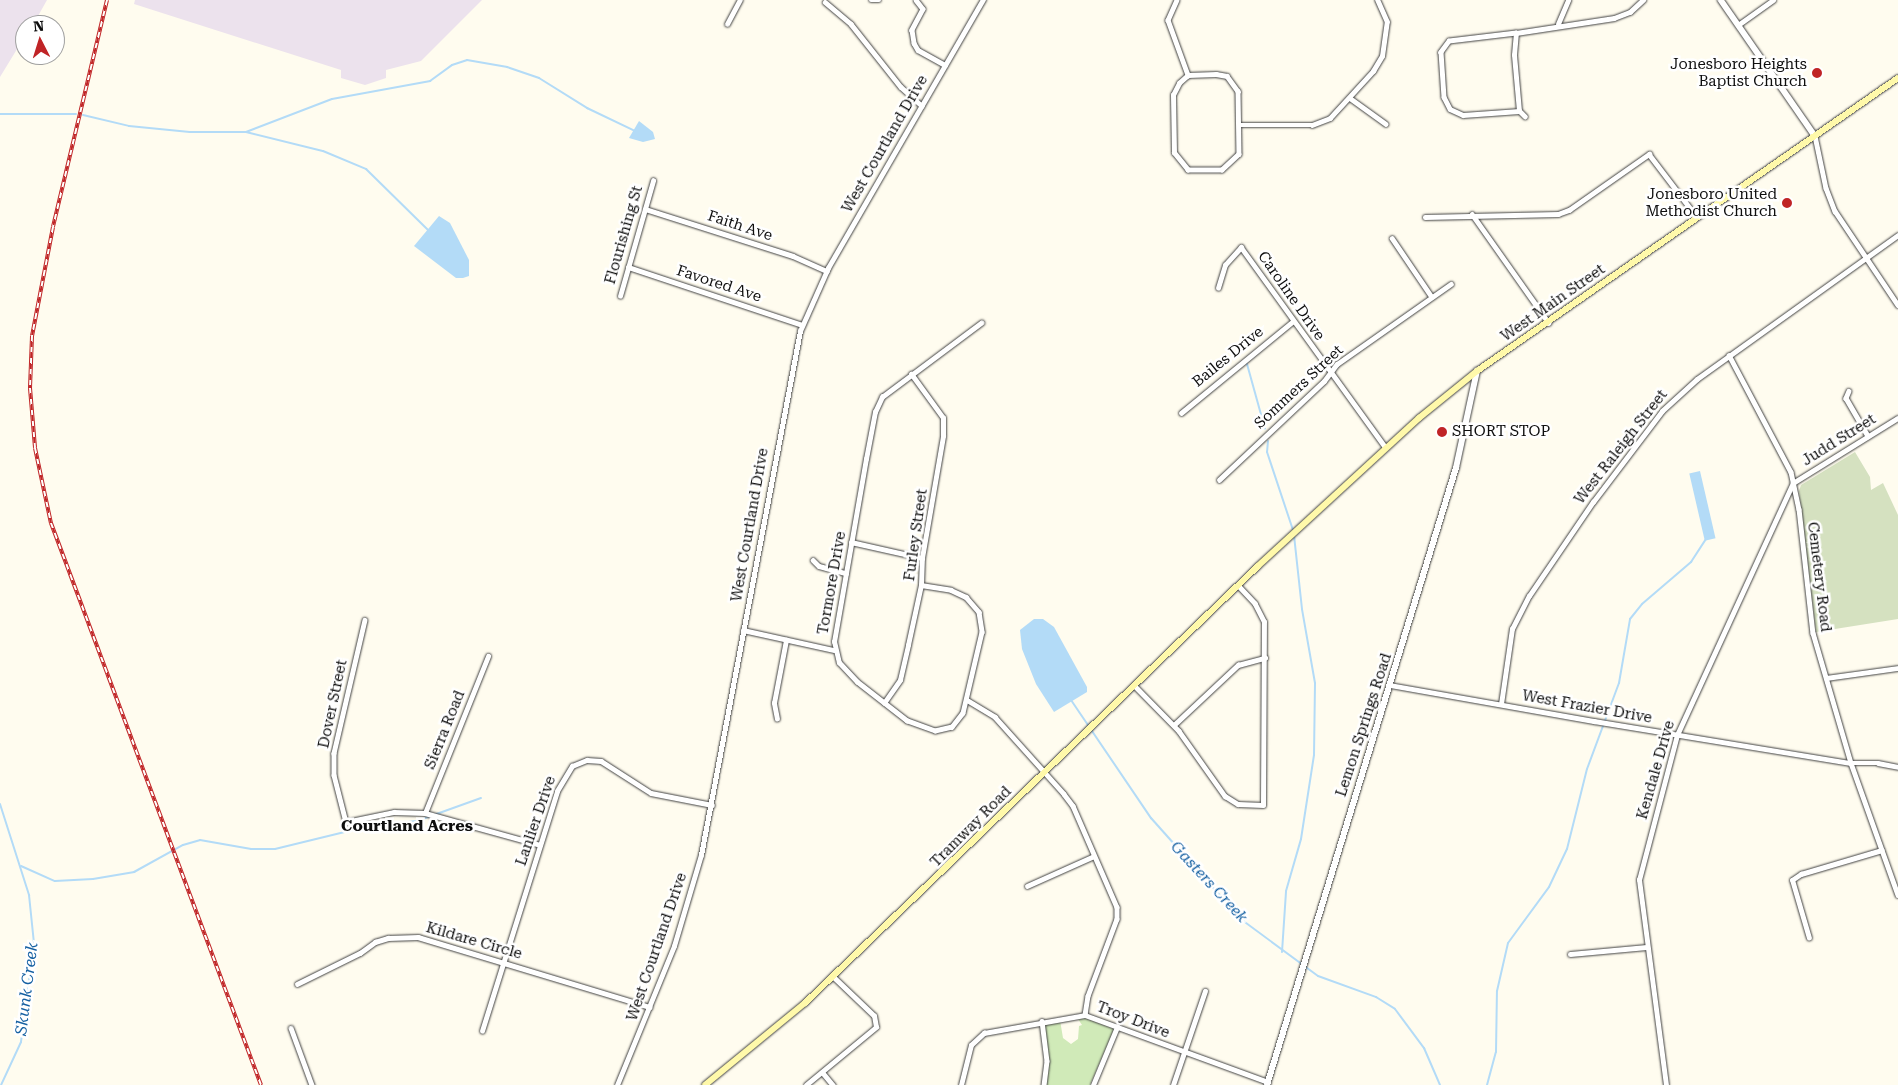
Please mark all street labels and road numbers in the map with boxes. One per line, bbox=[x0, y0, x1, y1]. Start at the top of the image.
street label: West Courtland Drive bbox=[838, 72, 932, 216]
street label: Flourishing St bbox=[601, 184, 647, 286]
street label: Faith Ave bbox=[705, 207, 775, 245]
street label: Caroline Drive bbox=[1254, 248, 1328, 344]
street label: West Main Street bbox=[1498, 260, 1608, 346]
street label: Favored Ave bbox=[674, 262, 764, 306]
street label: Bailes Drive bbox=[1189, 323, 1267, 391]
street label: Sommers Street bbox=[1251, 341, 1347, 433]
street label: West Raleigh Street bbox=[1571, 386, 1671, 508]
street label: Judd Street bbox=[1799, 410, 1879, 470]
street label: West Courtland Drive bbox=[728, 447, 772, 603]
street label: Furley Street bbox=[901, 488, 931, 582]
street label: Cemetery Road bbox=[1803, 521, 1835, 633]
street label: Tormore Drive bbox=[814, 530, 850, 636]
street label: Lemon Springs Road bbox=[1332, 651, 1396, 799]
street label: Dover Street bbox=[315, 658, 351, 750]
street label: West Frazier Drive bbox=[1521, 687, 1653, 727]
street label: Sierra Road bbox=[421, 688, 469, 772]
street label: Kendale Drive bbox=[1633, 718, 1679, 822]
street label: Lanlier Drive bbox=[512, 774, 560, 868]
street label: Tramway Road bbox=[927, 783, 1015, 871]
street label: West Courtland Drive bbox=[623, 870, 691, 1024]
street label: Kildare Circle bbox=[424, 919, 524, 963]
street label: Troy Drive bbox=[1094, 998, 1172, 1042]

